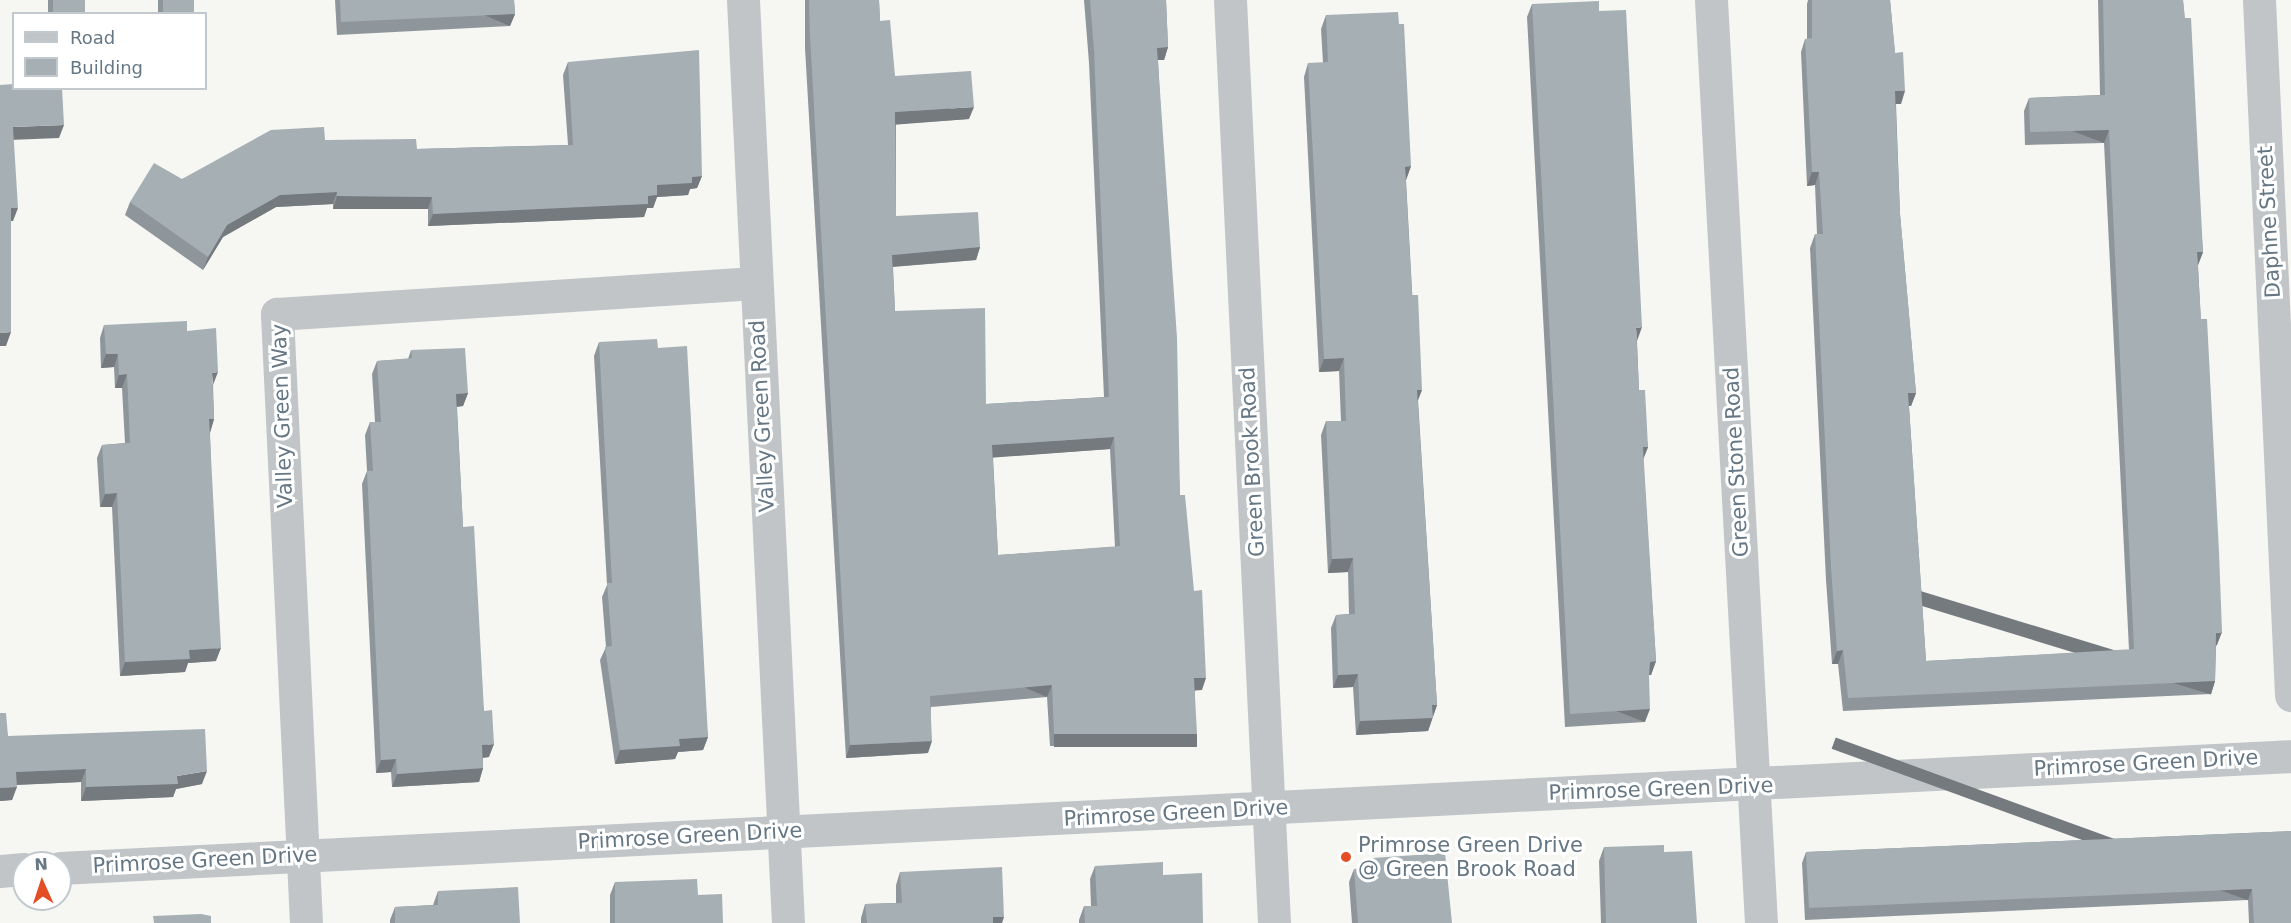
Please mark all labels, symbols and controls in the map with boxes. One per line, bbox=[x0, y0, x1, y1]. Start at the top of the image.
legend bbox=[12, 12, 207, 90]
text: Road bbox=[70, 27, 115, 48]
text: Building bbox=[70, 57, 143, 78]
street label: Daphne Street bbox=[2252, 145, 2286, 299]
street label: Valley Green Road bbox=[744, 319, 780, 513]
street label: Valley Green Way bbox=[266, 323, 298, 509]
street label: Green Brook Road bbox=[1234, 366, 1270, 558]
street label: Green Stone Road bbox=[1718, 366, 1754, 558]
street label: Primrose Green Drive bbox=[2033, 745, 2259, 781]
street label: Primrose Green Drive bbox=[1548, 772, 1774, 806]
street label: Primrose Green Drive bbox=[1063, 795, 1289, 831]
street label: Primrose Green Drive bbox=[577, 818, 803, 854]
place label: Primrose Green Drive @ Green Brook Road bbox=[1358, 832, 1583, 882]
street label: Primrose Green Drive bbox=[92, 842, 318, 878]
marker: Primrose Green Drive @ Green Brook Road bbox=[1339, 850, 1353, 864]
north arrow bbox=[12, 851, 72, 911]
text: N bbox=[34, 855, 48, 874]

